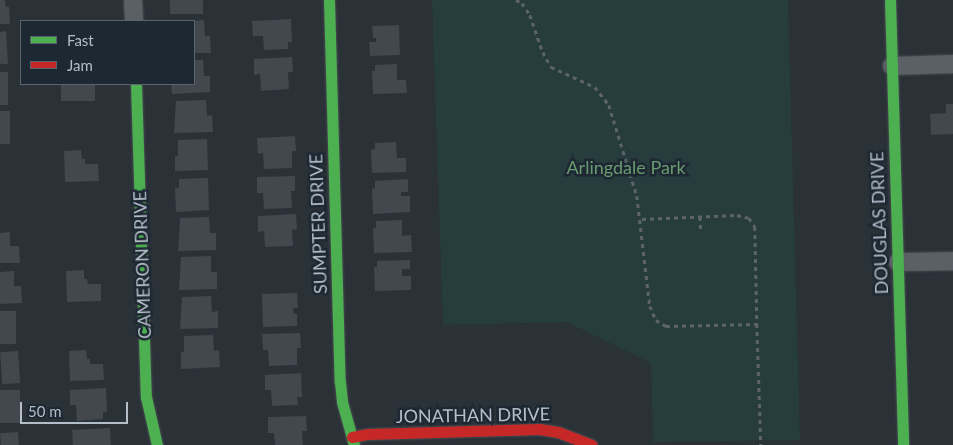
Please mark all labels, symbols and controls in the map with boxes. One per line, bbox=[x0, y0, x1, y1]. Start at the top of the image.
legend bbox=[20, 20, 195, 85]
text: Fast bbox=[67, 31, 94, 49]
text: Jam bbox=[67, 56, 93, 74]
street label: DOUGLAS DRIVE bbox=[866, 151, 892, 295]
street label: SUMPTER DRIVE bbox=[305, 154, 331, 294]
park label: Arlingdale Park bbox=[566, 156, 686, 178]
street label: CAMERON DRIVE bbox=[129, 191, 155, 339]
scale bar bbox=[22, 392, 130, 424]
text: 50 m bbox=[28, 402, 62, 420]
street label: JONATHAN DRIVE bbox=[396, 403, 550, 427]

